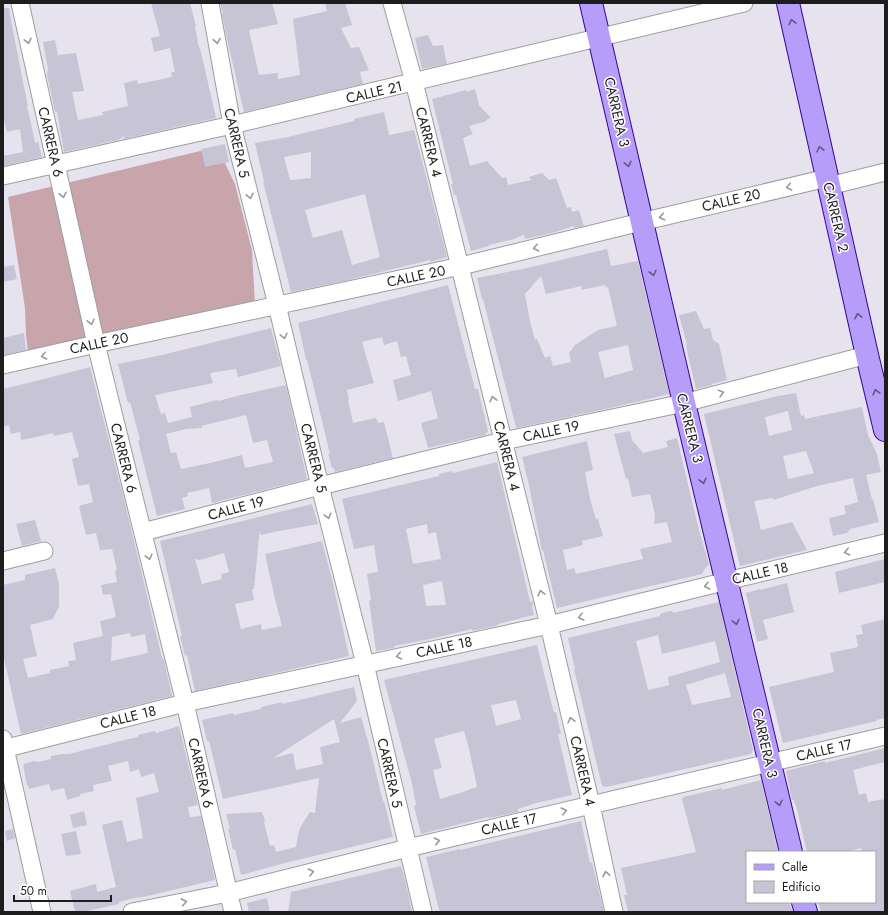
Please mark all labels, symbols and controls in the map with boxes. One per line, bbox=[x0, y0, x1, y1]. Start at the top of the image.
one-way arrow bbox=[788, 19, 796, 25]
one-way arrow bbox=[24, 38, 32, 44]
one-way arrow bbox=[212, 38, 221, 44]
street label: CARRERA 3 bbox=[599, 75, 635, 149]
street label: CALLE 21 bbox=[344, 76, 404, 108]
street label: CARRERA 6 bbox=[33, 105, 69, 179]
street label: CARRERA 4 bbox=[411, 105, 447, 179]
street label: CARRERA 5 bbox=[219, 106, 255, 180]
one-way arrow bbox=[817, 146, 825, 152]
one-way arrow bbox=[624, 161, 632, 167]
street label: CARRERA 2 bbox=[818, 180, 854, 254]
one-way arrow bbox=[786, 182, 792, 190]
street label: CALLE 20 bbox=[700, 184, 762, 216]
one-way arrow bbox=[58, 192, 66, 198]
one-way arrow bbox=[245, 193, 253, 199]
one-way arrow bbox=[659, 212, 665, 220]
one-way arrow bbox=[533, 243, 539, 251]
street label: CALLE 20 bbox=[385, 260, 447, 292]
one-way arrow bbox=[649, 270, 657, 276]
one-way arrow bbox=[855, 313, 863, 320]
one-way arrow bbox=[87, 319, 95, 325]
street label: CALLE 20 bbox=[68, 327, 130, 359]
one-way arrow bbox=[280, 332, 288, 339]
one-way arrow bbox=[41, 351, 48, 359]
one-way arrow bbox=[718, 389, 725, 398]
one-way arrow bbox=[872, 389, 880, 396]
street label: CARRERA 3 bbox=[672, 391, 708, 465]
one-way arrow bbox=[489, 396, 498, 403]
street label: CALLE 19 bbox=[521, 415, 581, 447]
street label: CARRERA 4 bbox=[489, 419, 525, 493]
street label: CARRERA 6 bbox=[106, 421, 142, 495]
street label: CARRERA 5 bbox=[296, 421, 332, 495]
one-way arrow bbox=[698, 478, 706, 485]
street label: CALLE 19 bbox=[206, 491, 266, 525]
one-way arrow bbox=[323, 513, 332, 520]
one-way arrow bbox=[844, 548, 850, 556]
one-way arrow bbox=[144, 553, 153, 560]
street label: CALLE 18 bbox=[730, 557, 790, 589]
one-way arrow bbox=[704, 581, 710, 589]
one-way arrow bbox=[538, 590, 546, 596]
one-way arrow bbox=[578, 612, 585, 621]
one-way arrow bbox=[732, 618, 740, 625]
street label: CALLE 18 bbox=[414, 631, 474, 663]
one-way arrow bbox=[396, 652, 402, 660]
street label: CALLE 18 bbox=[98, 700, 158, 734]
street label: CARRERA 3 bbox=[747, 706, 783, 780]
one-way arrow bbox=[568, 716, 576, 723]
street label: CARRERA 4 bbox=[565, 734, 601, 808]
street label: CALLE 17 bbox=[794, 734, 855, 766]
street label: CARRERA 6 bbox=[183, 736, 219, 810]
street label: CARRERA 5 bbox=[372, 736, 408, 810]
one-way arrow bbox=[774, 799, 782, 806]
one-way arrow bbox=[560, 807, 567, 816]
street label: CALLE 17 bbox=[479, 808, 540, 840]
one-way arrow bbox=[434, 837, 440, 845]
legend bbox=[746, 851, 876, 903]
text: Calle bbox=[782, 858, 808, 876]
one-way arrow bbox=[307, 868, 314, 877]
one-way arrow bbox=[602, 871, 610, 877]
scale bar bbox=[14, 877, 111, 903]
text: Edificio bbox=[782, 878, 821, 896]
text: 50 m bbox=[20, 882, 47, 900]
one-way arrow bbox=[181, 898, 187, 906]

